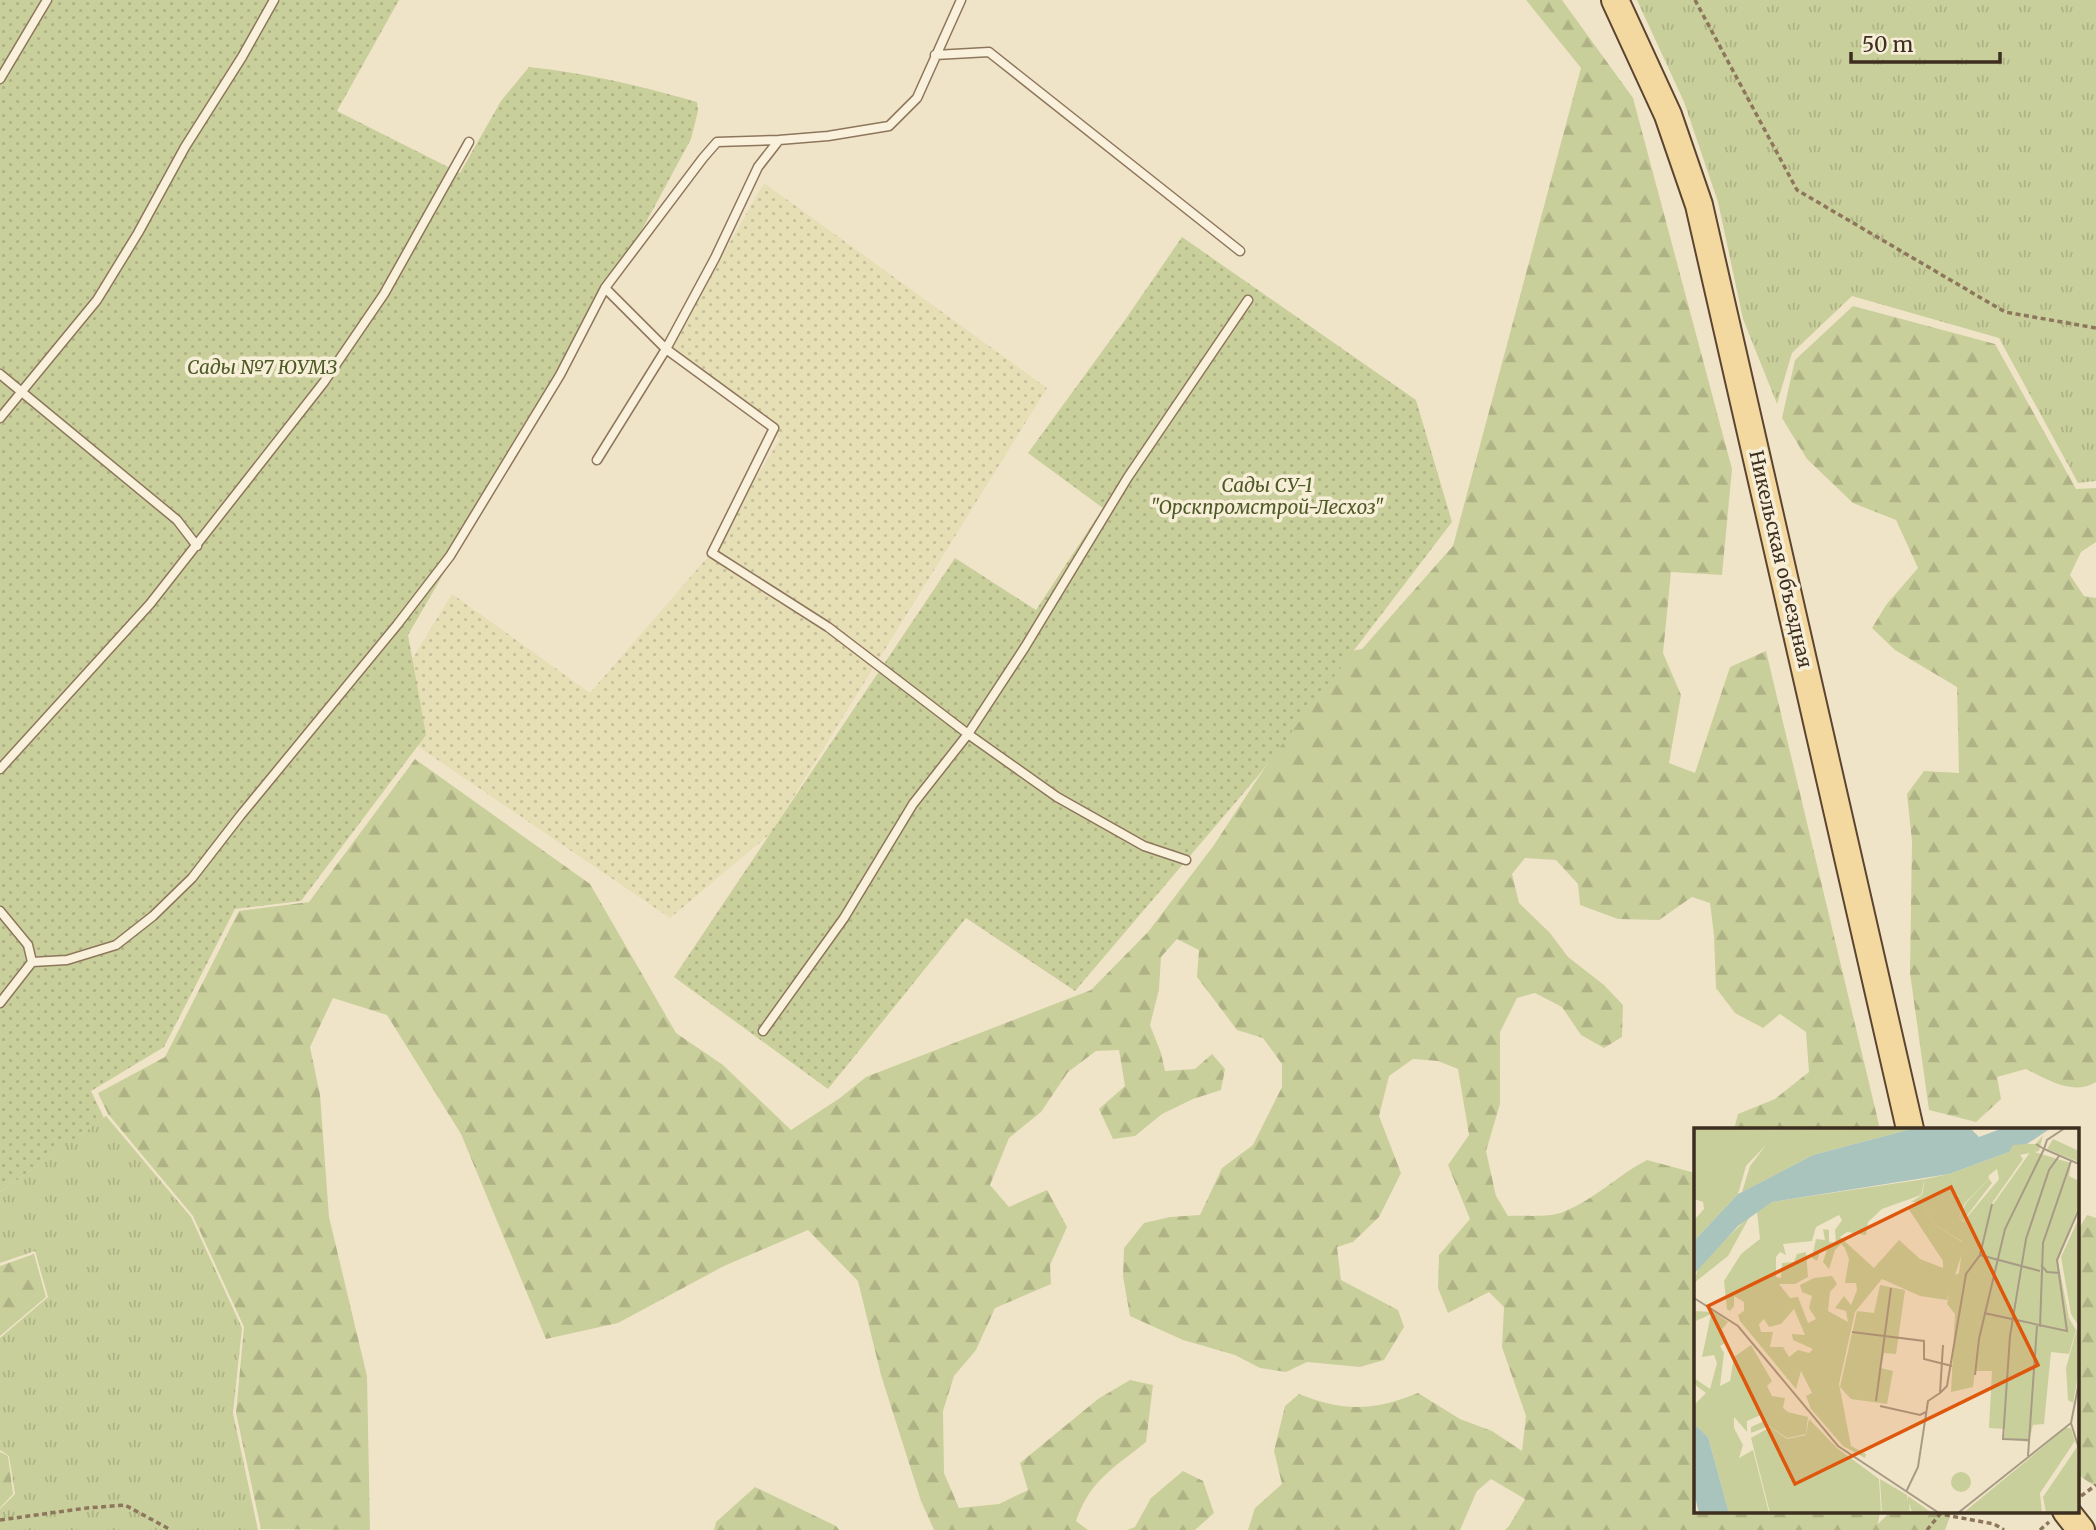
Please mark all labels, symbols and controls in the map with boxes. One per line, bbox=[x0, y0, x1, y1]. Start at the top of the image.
scale bar bbox=[1851, 21, 2000, 65]
text: 50 m bbox=[1862, 31, 1913, 58]
park label: Сады №7 ЮУМЗ bbox=[187, 355, 337, 379]
street label: Никельская объездная bbox=[1744, 448, 1818, 670]
park label: Сады СУ-1 "Орскпромстрой-Лесхоз" bbox=[1150, 473, 1384, 519]
inset map bbox=[1694, 1128, 2078, 1512]

